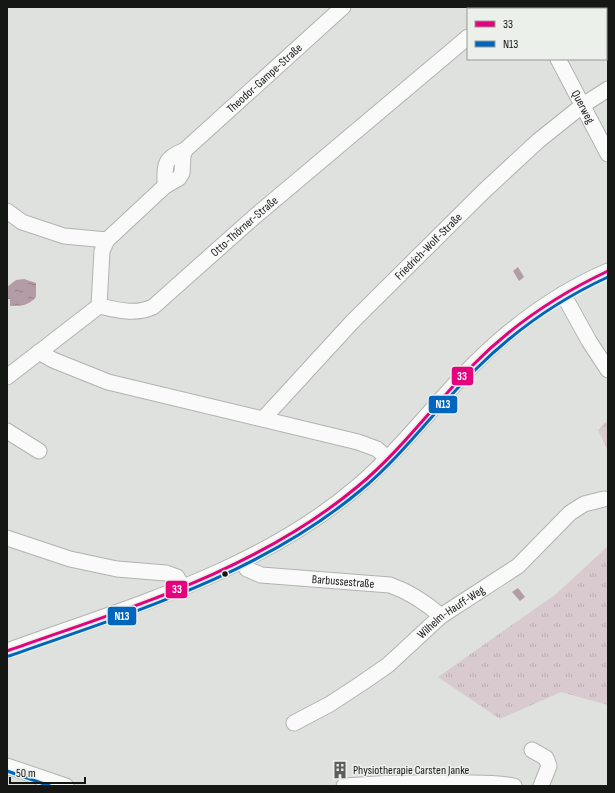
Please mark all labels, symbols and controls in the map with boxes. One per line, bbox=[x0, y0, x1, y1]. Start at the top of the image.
legend bbox=[467, 8, 607, 60]
text: 33 bbox=[503, 17, 513, 32]
text: N13 bbox=[503, 37, 518, 52]
street label: Theodor-Gampe-Straße bbox=[224, 41, 306, 117]
street label: Querweg bbox=[568, 88, 598, 126]
street label: Otto-Thörner-Straße bbox=[208, 193, 281, 260]
street label: Friedrich-Wolf-Straße bbox=[392, 210, 466, 283]
line badge: 33 bbox=[451, 366, 474, 386]
text: 33 bbox=[457, 370, 467, 383]
line badge: N13 bbox=[428, 395, 458, 414]
text: N13 bbox=[435, 398, 451, 411]
unlabelled marker bbox=[220, 569, 230, 579]
street label: Barbussestraße bbox=[311, 572, 375, 592]
line badge: 33 bbox=[165, 580, 188, 599]
text: 33 bbox=[172, 583, 182, 596]
street label: Wilhelm-Hauff-Weg bbox=[414, 583, 488, 642]
line badge: N13 bbox=[107, 606, 137, 626]
text: N13 bbox=[114, 610, 130, 623]
scale bar bbox=[10, 759, 85, 785]
building icon: Physiotherapie Carsten Janke bbox=[330, 760, 350, 780]
place label: Physiotherapie Carsten Janke bbox=[353, 763, 470, 778]
text: 50 m bbox=[16, 766, 36, 781]

